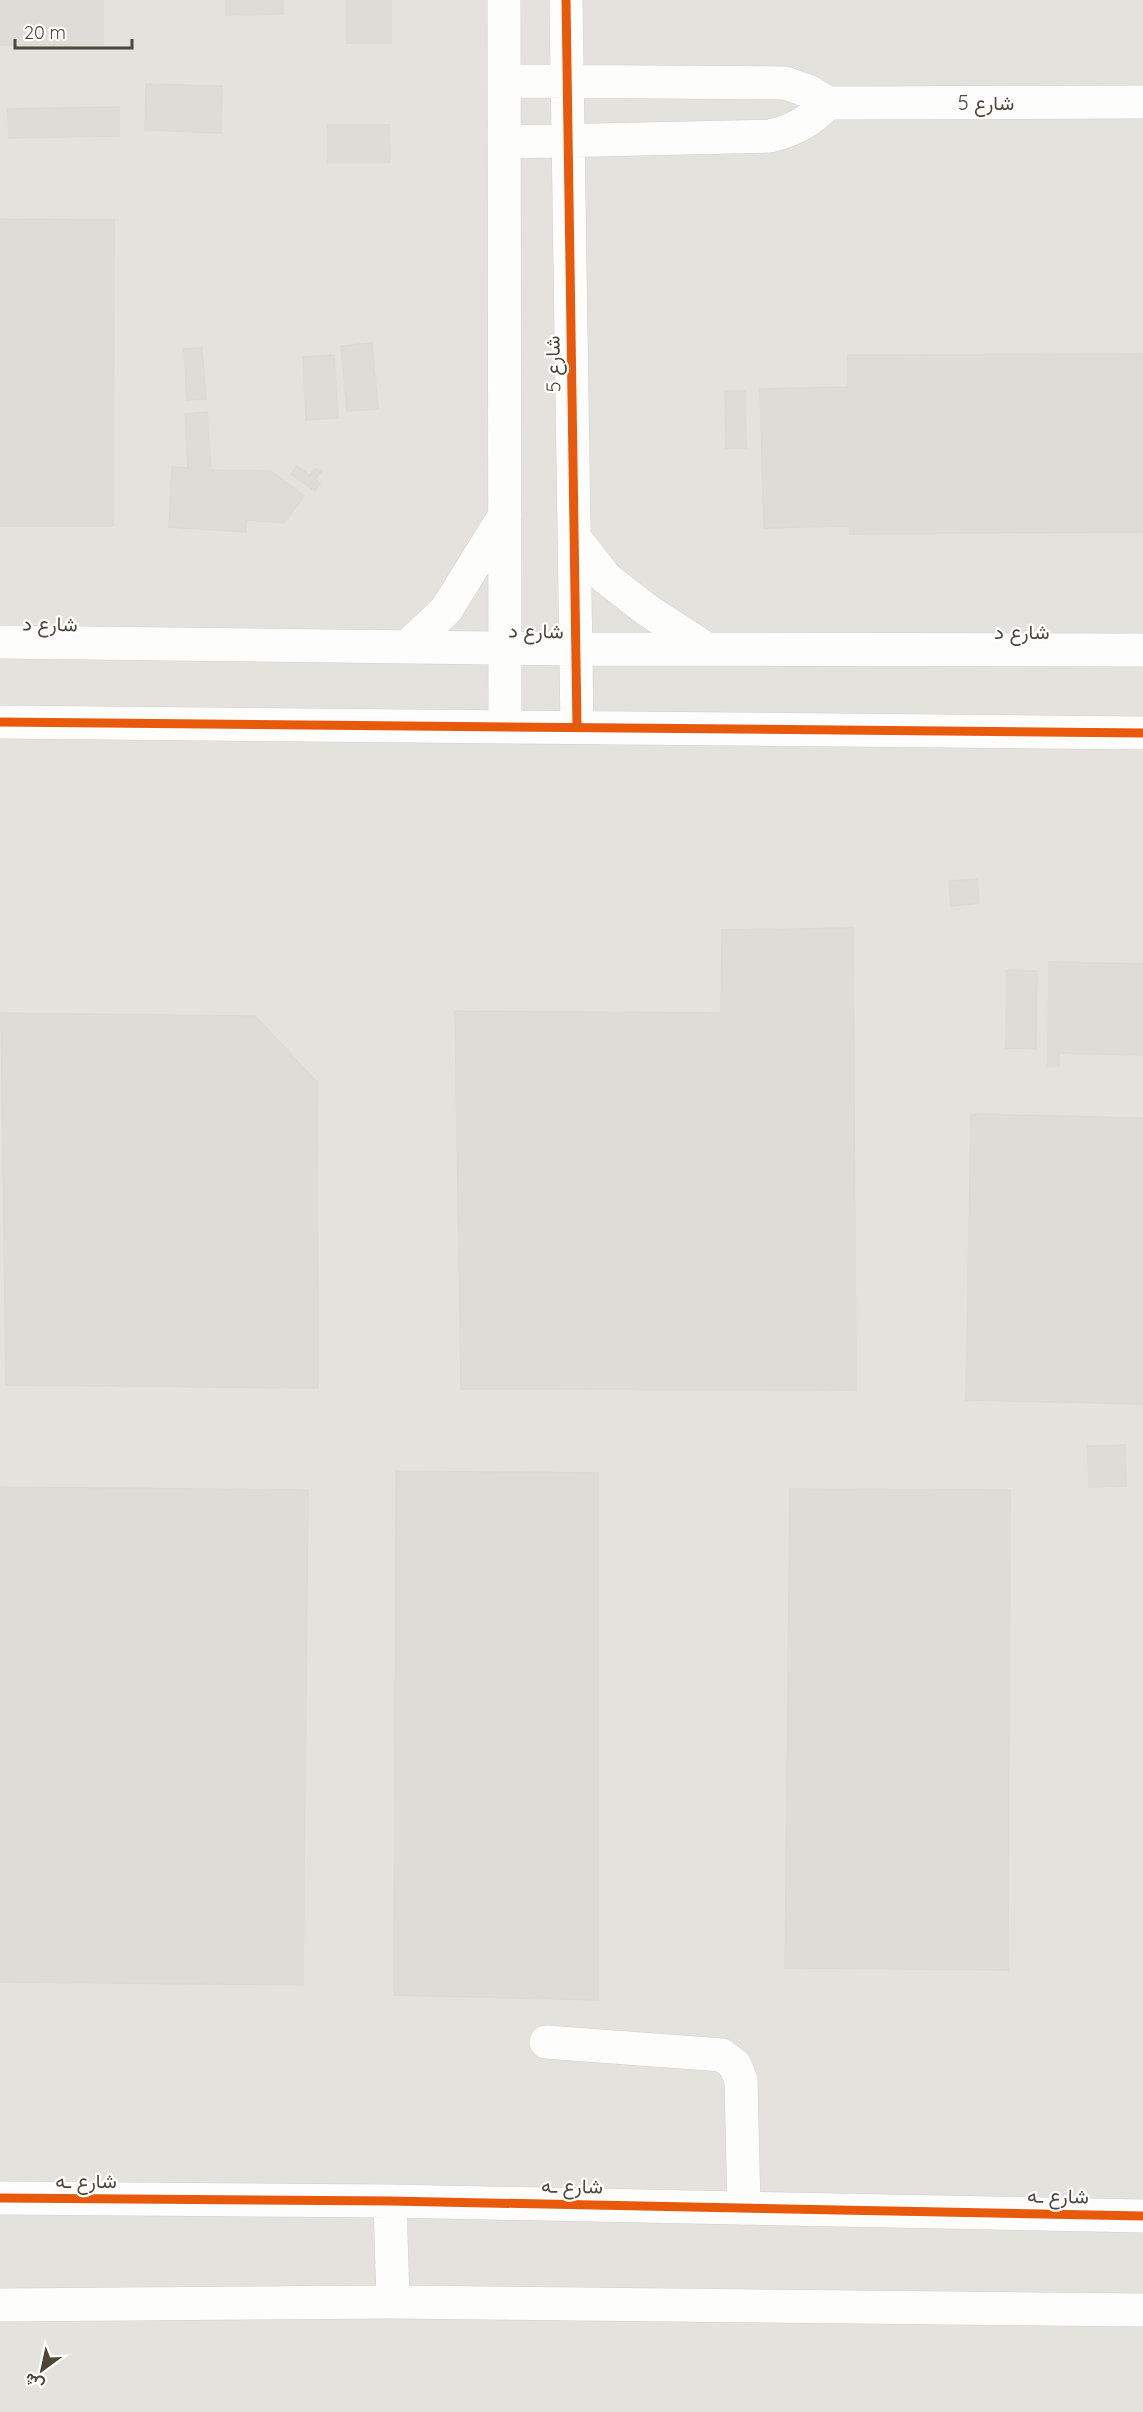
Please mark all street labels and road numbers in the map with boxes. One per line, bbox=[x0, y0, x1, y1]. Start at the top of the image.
street label: شارع 5 bbox=[958, 90, 1014, 117]
street label: شارع 5 bbox=[540, 335, 567, 393]
street label: شارع د bbox=[22, 611, 78, 638]
street label: شارع د bbox=[508, 618, 564, 645]
street label: شارع د bbox=[994, 619, 1050, 646]
street label: شارع ـه bbox=[55, 2168, 117, 2195]
street label: شارع ـه bbox=[541, 2172, 603, 2201]
street label: شارع ـه bbox=[1027, 2182, 1089, 2211]

